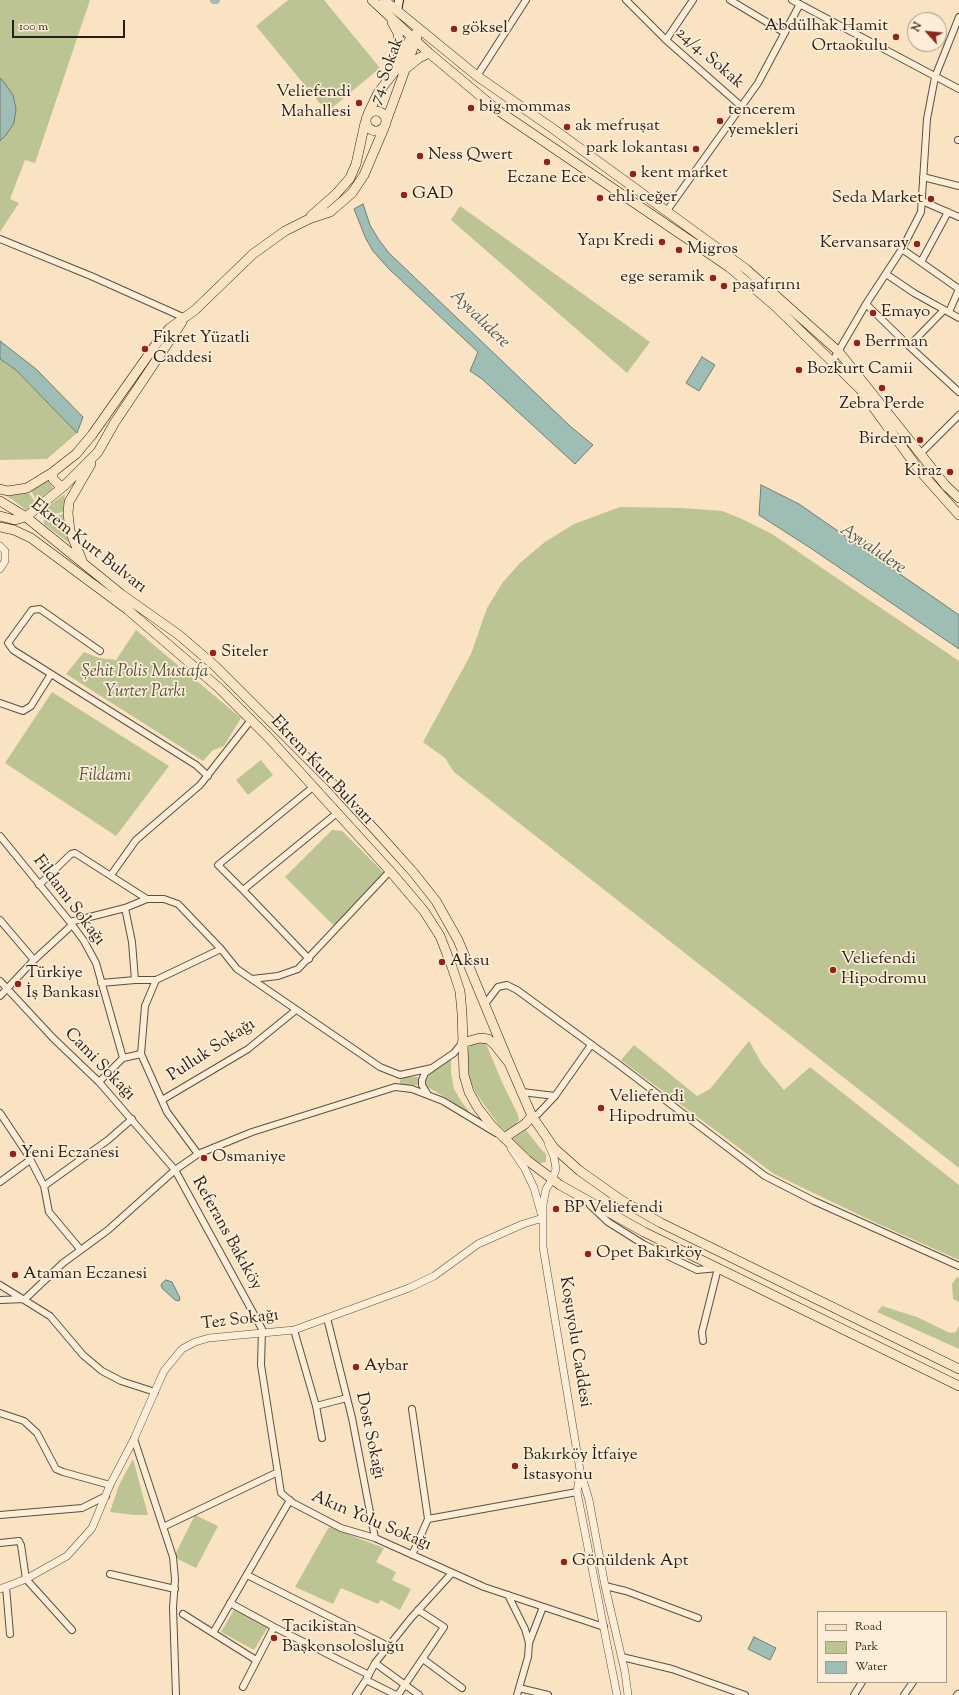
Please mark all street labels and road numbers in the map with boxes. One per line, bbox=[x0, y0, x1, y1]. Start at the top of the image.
street label: 24/4. Sokak bbox=[671, 24, 747, 94]
street label: 74. Sokak bbox=[367, 35, 409, 107]
street label: Ekrem Kurt Bulvarı bbox=[26, 495, 150, 599]
street label: Ekrem Kurt Bulvarı bbox=[265, 712, 377, 830]
street label: Fildamı Sokağı bbox=[27, 852, 109, 950]
street label: Pulluk Sokağı bbox=[164, 1015, 260, 1087]
street label: Cami Sokağı bbox=[59, 1024, 139, 1106]
street label: Referans Bakıköy bbox=[186, 1174, 266, 1294]
street label: Koşuyolu Caddesi bbox=[554, 1275, 594, 1409]
street label: Tez Sokağı bbox=[200, 1306, 280, 1336]
street label: Dost Sokağı bbox=[350, 1391, 388, 1481]
street label: Akın Yolu Sokağı bbox=[308, 1487, 434, 1557]

